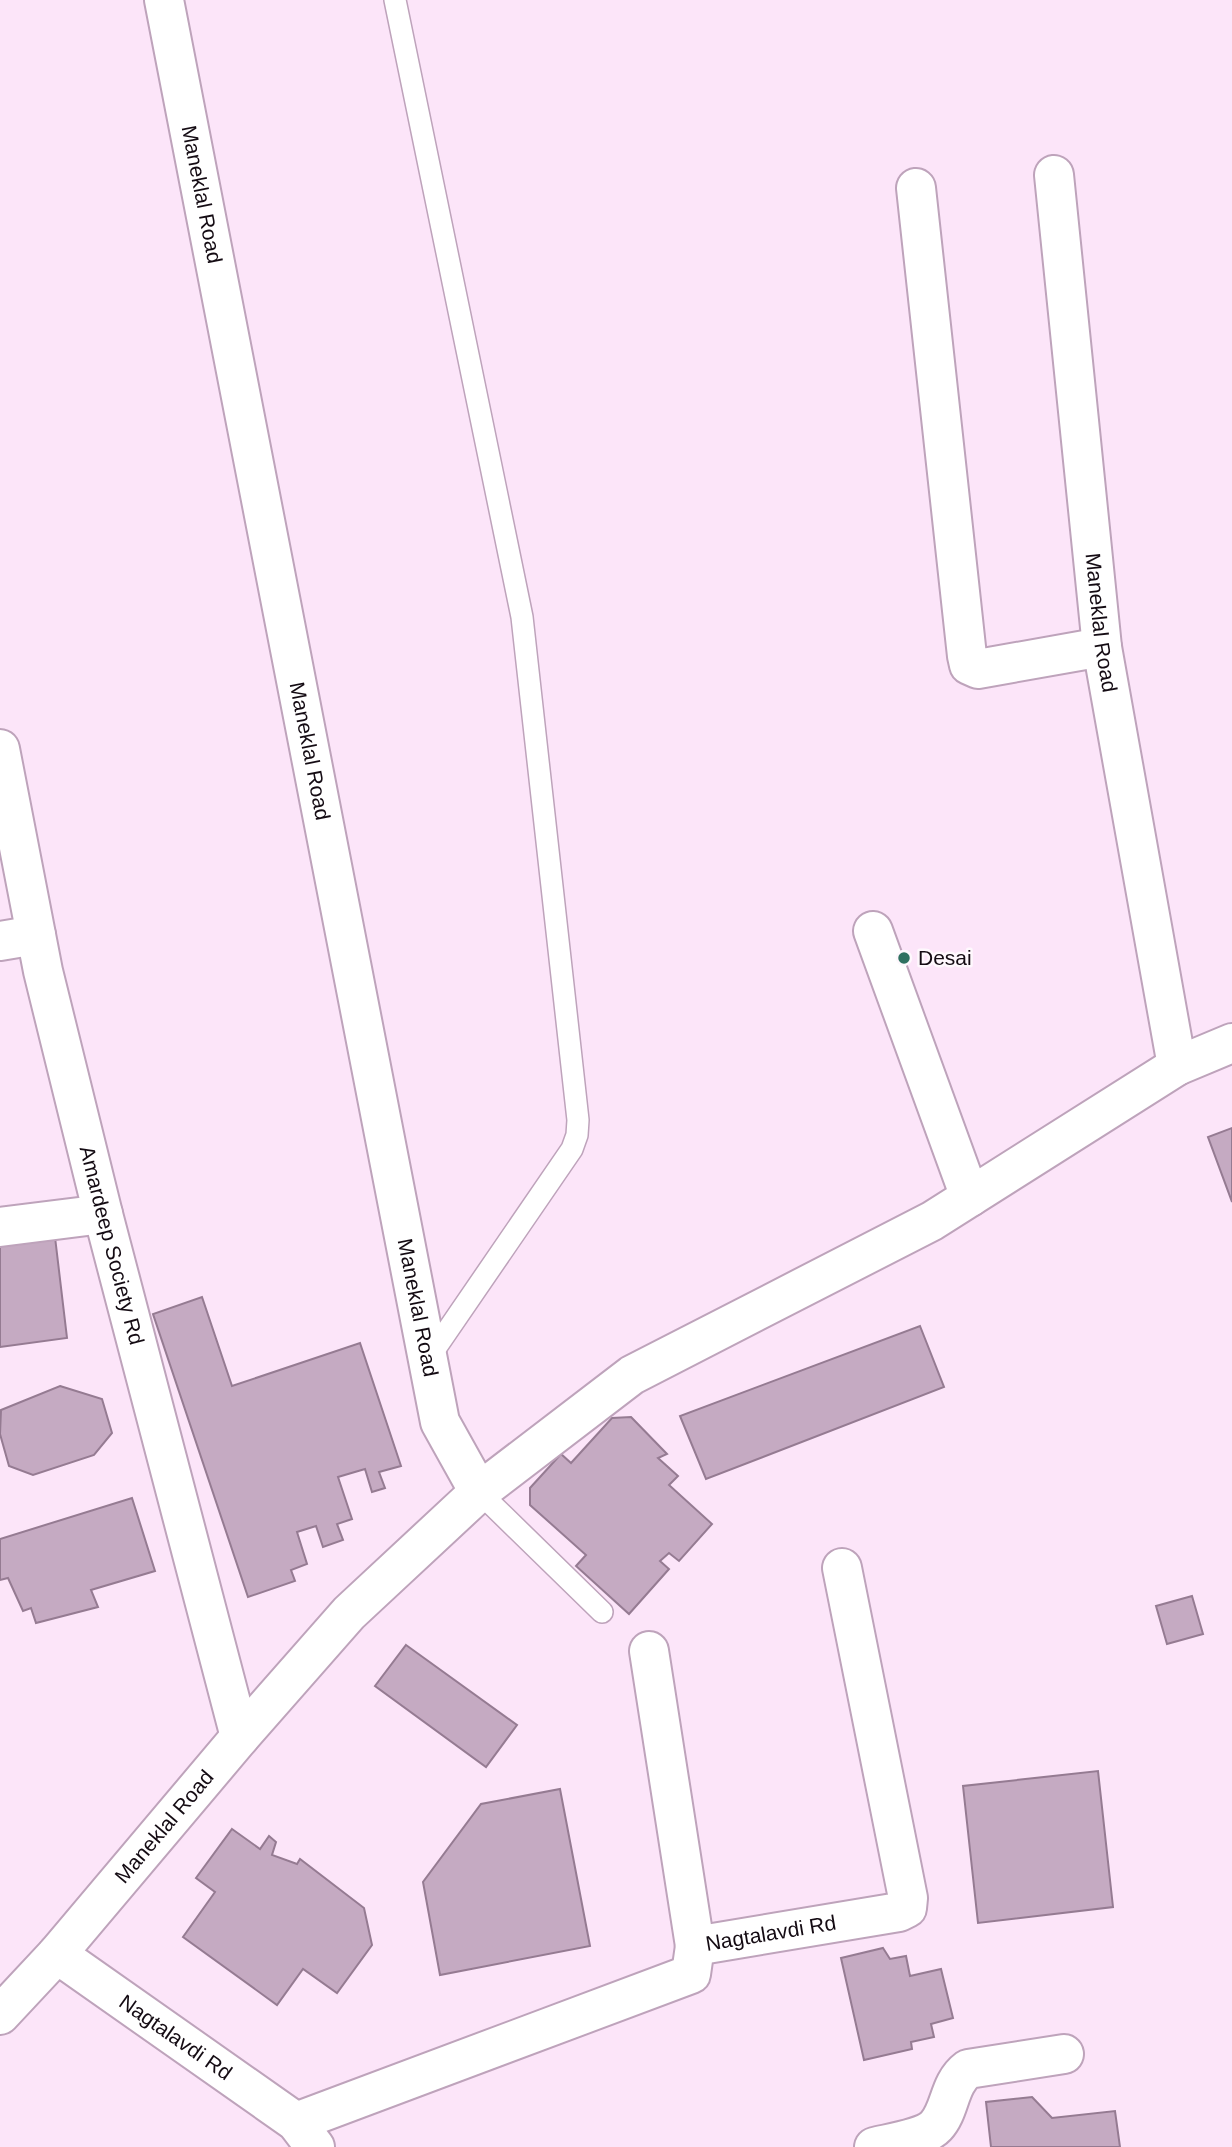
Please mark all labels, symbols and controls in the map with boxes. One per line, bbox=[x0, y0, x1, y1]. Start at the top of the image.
street label: Maneklal Road bbox=[178, 123, 227, 265]
street label: Maneklal Road bbox=[1081, 552, 1122, 694]
street label: Maneklal Road bbox=[286, 680, 335, 822]
place label: Desai bbox=[918, 946, 972, 969]
marker: Desai bbox=[896, 950, 912, 966]
street label: Amardeep Society Rd bbox=[76, 1144, 149, 1347]
street label: Maneklal Road bbox=[394, 1237, 443, 1378]
street label: Maneklal Road bbox=[110, 1765, 218, 1887]
street label: Nagtalavdi Rd bbox=[704, 1911, 838, 1955]
street label: Nagtalavdi Rd bbox=[115, 1990, 237, 2084]

